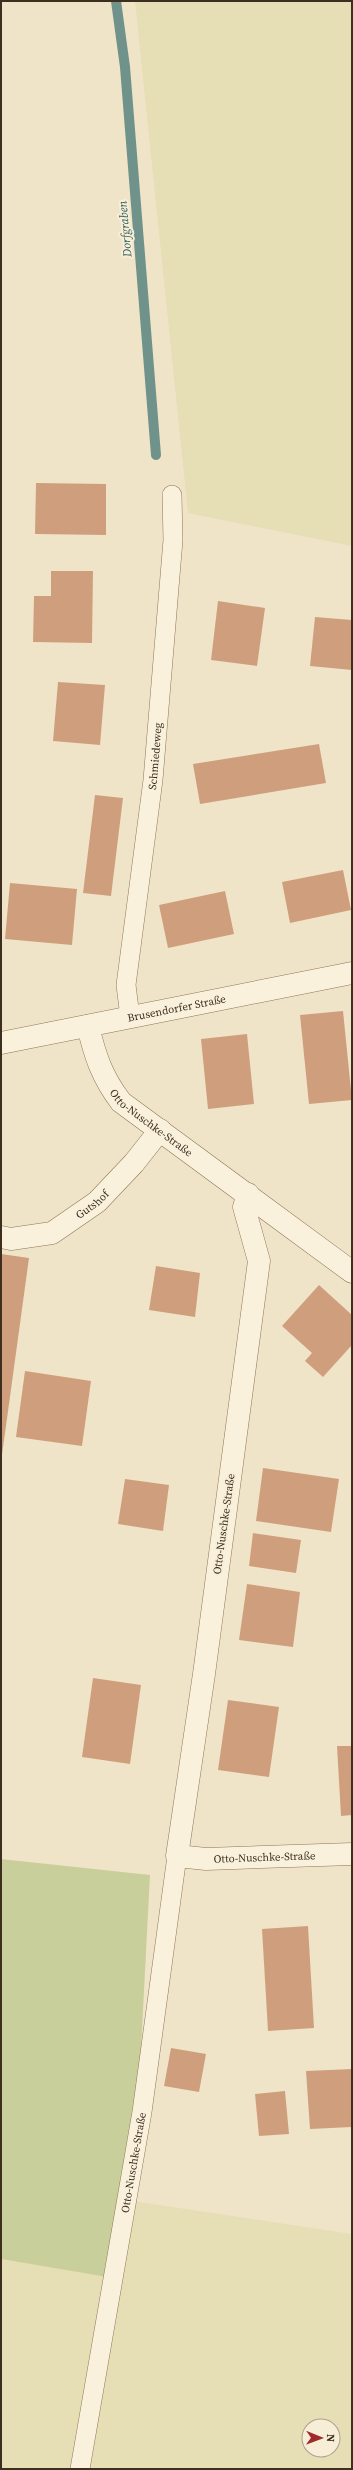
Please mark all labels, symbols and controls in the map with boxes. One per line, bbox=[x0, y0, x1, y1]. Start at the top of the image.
water label: Dorfgraben bbox=[115, 200, 136, 259]
street label: Schmiedeweg bbox=[144, 721, 165, 791]
street label: Brusendorfer Straße bbox=[126, 991, 227, 1025]
street label: Otto-Nuschke-Straße bbox=[106, 1086, 196, 1160]
street label: Gutshof bbox=[72, 1186, 113, 1222]
street label: Otto-Nuschke-Straße bbox=[209, 1472, 239, 1575]
street label: Otto-Nuschke-Straße bbox=[213, 1848, 316, 1866]
street label: Otto-Nuschke-Straße bbox=[117, 2111, 149, 2214]
north arrow bbox=[301, 2418, 341, 2458]
text: N bbox=[323, 2434, 338, 2442]

